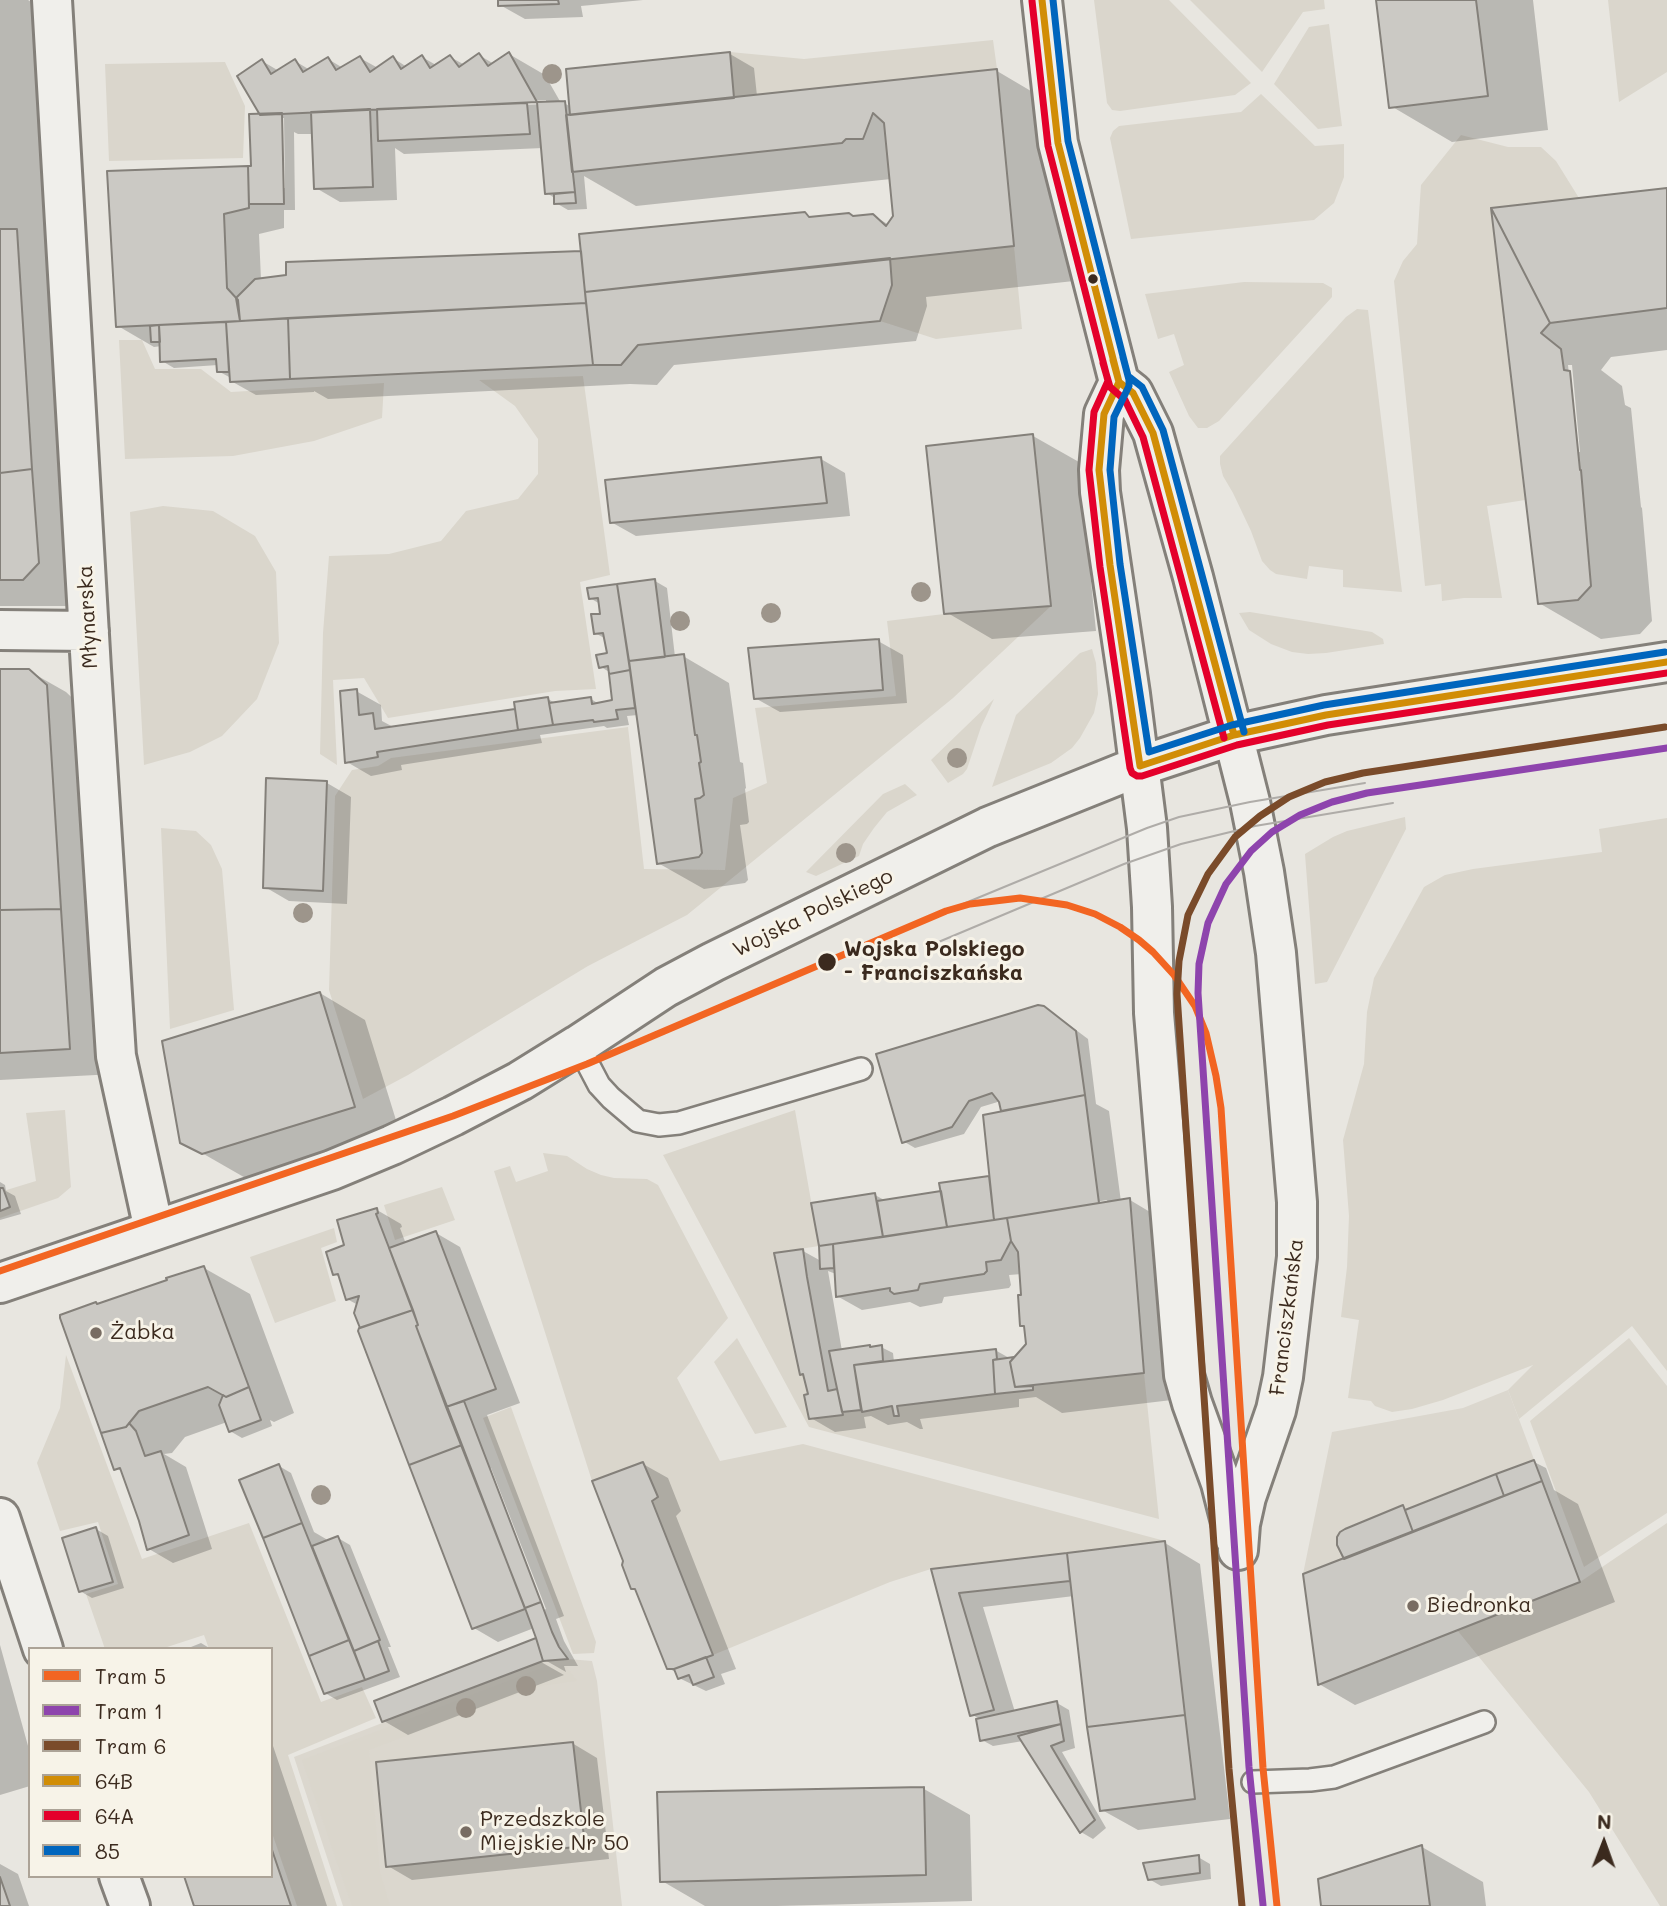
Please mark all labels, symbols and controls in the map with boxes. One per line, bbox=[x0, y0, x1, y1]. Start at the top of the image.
unlabelled marker bbox=[1086, 272, 1100, 286]
street label: Młynarska bbox=[73, 564, 103, 670]
street label: Wojska Polskiego bbox=[729, 863, 897, 963]
place label: Wojska Polskiego - Franciszkańska bbox=[844, 937, 1024, 987]
marker: Wojska Polskiego - Franciszkańska bbox=[816, 951, 838, 973]
street label: Franciszkańska bbox=[1265, 1237, 1309, 1397]
place label: Żabka bbox=[110, 1320, 175, 1346]
marker: Żabka bbox=[88, 1325, 104, 1341]
place label: Biedronka bbox=[1427, 1593, 1532, 1619]
marker: Biedronka bbox=[1405, 1598, 1421, 1614]
legend bbox=[28, 1647, 273, 1878]
text: Tram 5 bbox=[95, 1662, 166, 1689]
text: Tram 1 bbox=[95, 1697, 163, 1724]
text: Tram 6 bbox=[95, 1732, 166, 1759]
text: 64B bbox=[95, 1767, 133, 1794]
text: 64A bbox=[95, 1802, 135, 1829]
place label: Przedszkole Miejskie Nr 50 bbox=[480, 1807, 629, 1857]
north arrow bbox=[1569, 1808, 1639, 1878]
text: N bbox=[1597, 1809, 1612, 1834]
marker: Przedszkole Miejskie Nr 50 bbox=[458, 1824, 474, 1840]
text: 85 bbox=[95, 1837, 120, 1864]

